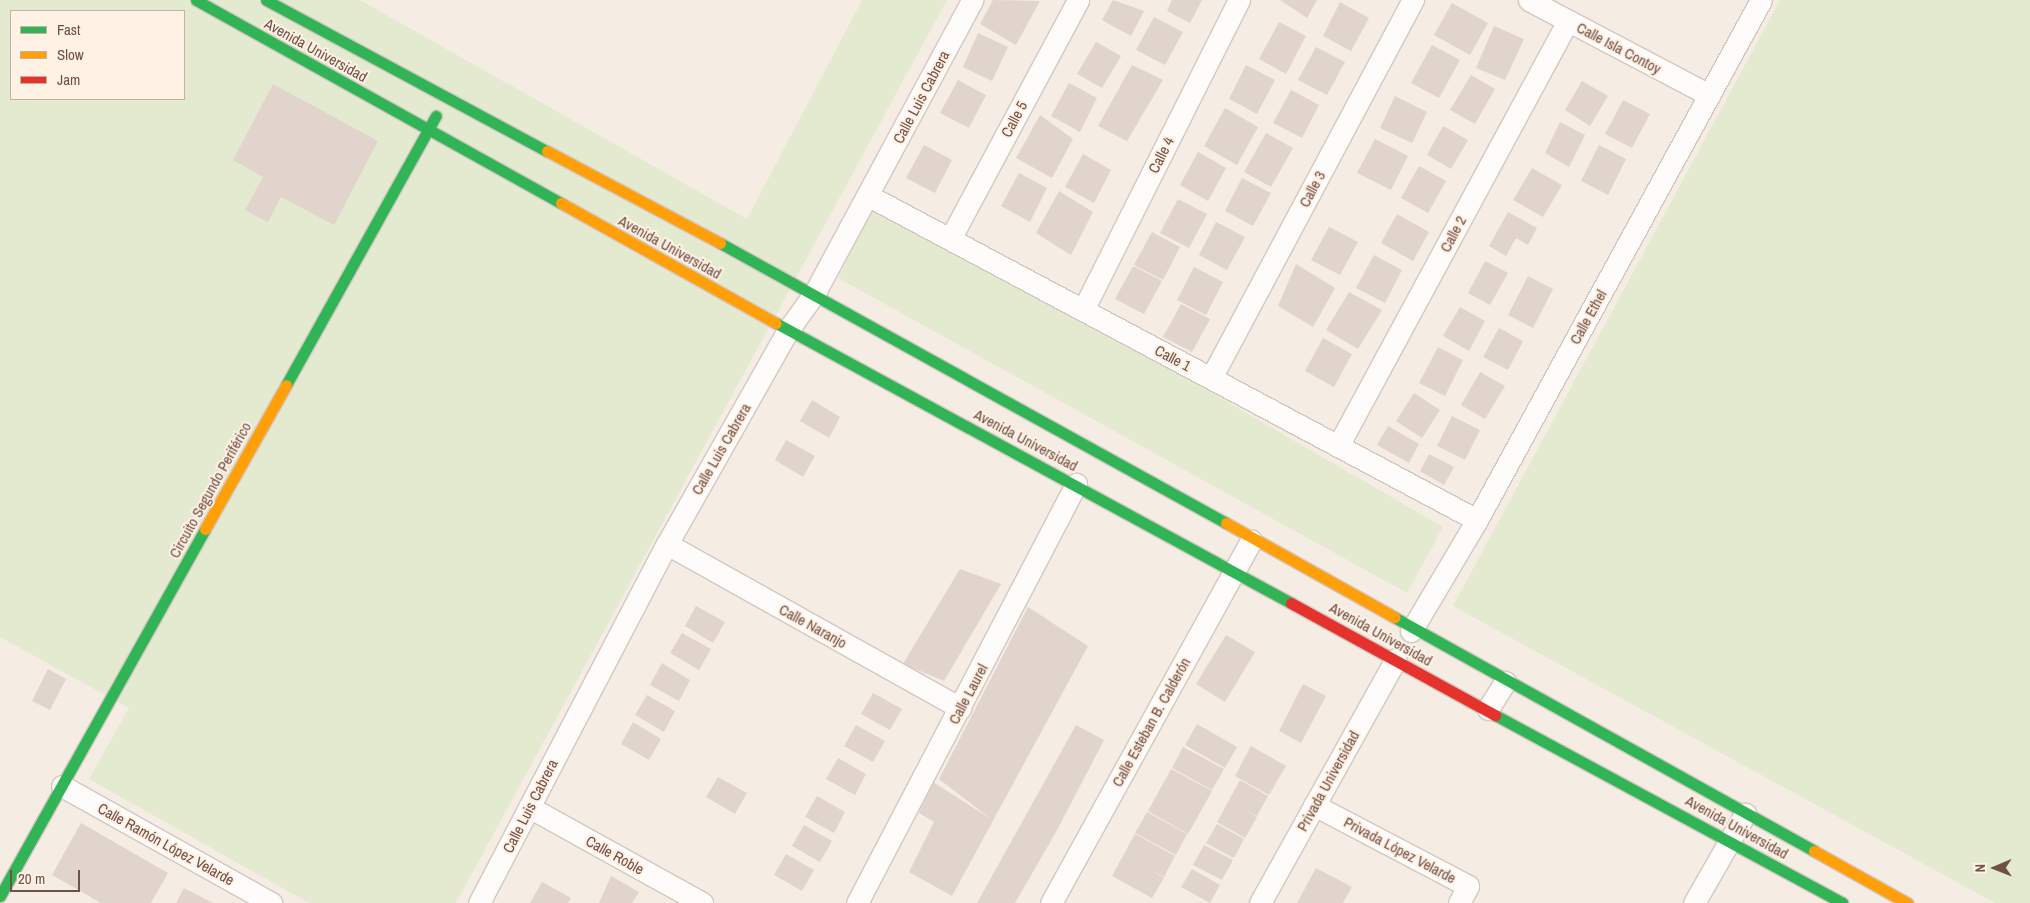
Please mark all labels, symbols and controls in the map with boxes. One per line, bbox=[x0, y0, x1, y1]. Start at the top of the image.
legend bbox=[10, 10, 185, 100]
street label: Avenida Universidad bbox=[261, 14, 371, 86]
street label: Calle Isla Contoy bbox=[1574, 18, 1664, 78]
text: Fast bbox=[57, 19, 80, 40]
text: Slow bbox=[57, 44, 84, 65]
street label: Calle Luis Cabrera bbox=[889, 48, 953, 146]
text: Jam bbox=[57, 69, 80, 90]
street label: Calle 5 bbox=[997, 98, 1031, 140]
street label: Calle 4 bbox=[1144, 134, 1178, 176]
street label: Calle 3 bbox=[1295, 168, 1329, 210]
street label: Avenida Universidad bbox=[615, 211, 725, 283]
street label: Calle 2 bbox=[1436, 213, 1470, 255]
street label: Calle Ethel bbox=[1566, 287, 1610, 347]
street label: Calle 1 bbox=[1152, 341, 1194, 375]
street label: Calle Luis Cabrera bbox=[688, 400, 754, 498]
street label: Avenida Universidad bbox=[971, 405, 1081, 475]
street label: Circuito Segundo Periférico bbox=[165, 419, 255, 561]
street label: Avenida Universidad bbox=[1326, 598, 1436, 670]
street label: Calle Naranjo bbox=[776, 600, 850, 652]
street label: Calle Esteban B. Calderón bbox=[1108, 654, 1194, 790]
street label: Calle Laurel bbox=[945, 661, 991, 727]
street label: Privada Universidad bbox=[1293, 728, 1363, 834]
street label: Calle Luis Cabrera bbox=[499, 756, 561, 856]
street label: Avenida Universidad bbox=[1682, 791, 1792, 863]
street label: Calle Ramón López Velarde bbox=[95, 799, 237, 889]
street label: Privada López Velarde bbox=[1341, 813, 1459, 887]
street label: Calle Roble bbox=[583, 832, 647, 878]
north arrow bbox=[1970, 843, 2020, 893]
scale bar bbox=[12, 860, 82, 892]
text: N bbox=[1971, 864, 1989, 873]
text: 20 m bbox=[18, 868, 45, 889]

